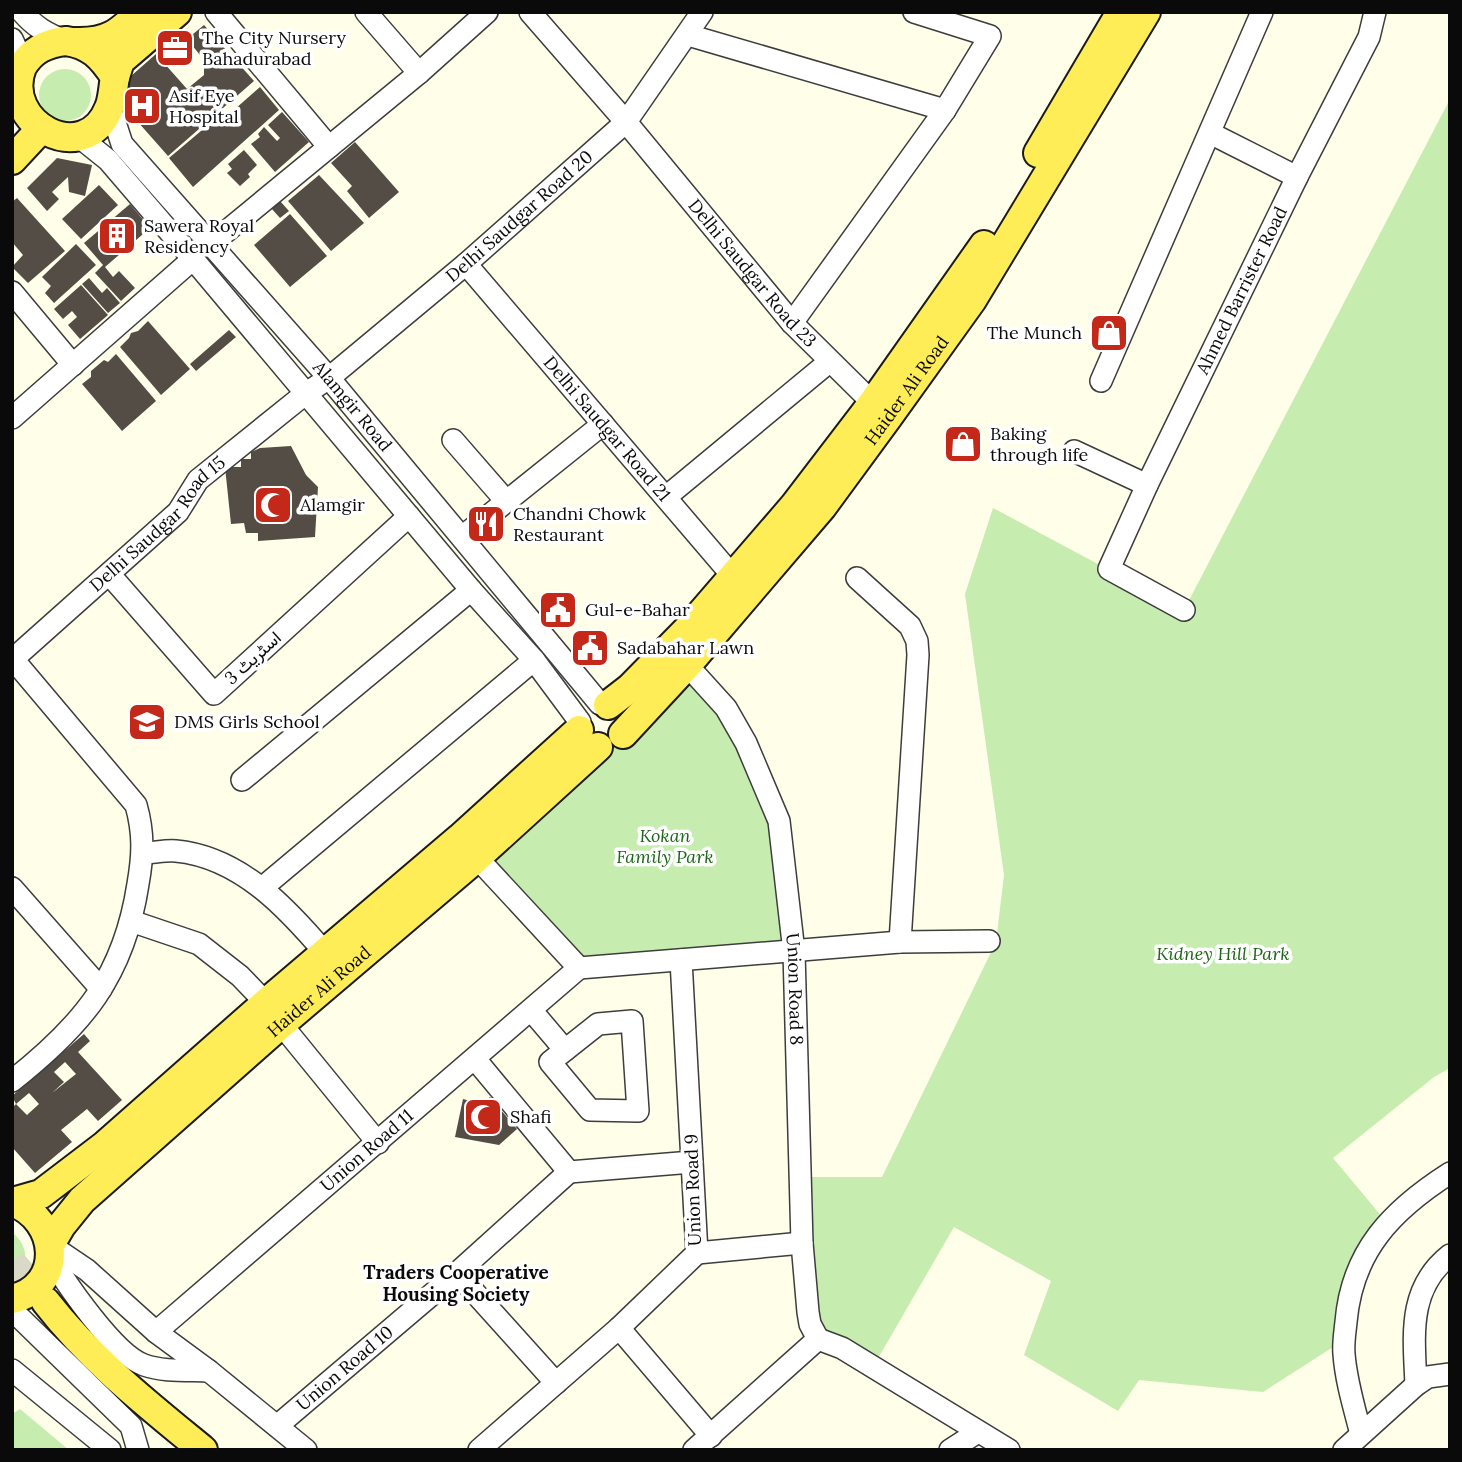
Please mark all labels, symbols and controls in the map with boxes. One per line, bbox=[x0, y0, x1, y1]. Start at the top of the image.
place label: The City Nursery Bahadurabad bbox=[202, 26, 346, 70]
office icon: The City Nursery Bahadurabad bbox=[154, 27, 196, 69]
place label: Asif Eye Hospital bbox=[168, 84, 239, 128]
hospital icon: Asif Eye Hospital bbox=[121, 85, 163, 127]
street label: Delhi Saudgar Road 20 bbox=[441, 145, 597, 287]
street label: Delhi Saudgar Road 23 bbox=[683, 194, 822, 352]
street label: Ahmed Barrister Road bbox=[1190, 202, 1292, 379]
place label: Sawera Royal Residency bbox=[144, 214, 254, 258]
building icon: Sawera Royal Residency bbox=[96, 215, 138, 257]
shop icon: The Munch bbox=[1088, 312, 1130, 354]
place label: The Munch bbox=[987, 321, 1082, 344]
street label: Haider Ali Road bbox=[859, 331, 954, 449]
street label: Delhi Saudgar Road 21 bbox=[539, 351, 676, 506]
street label: Alamgir Road bbox=[308, 355, 397, 456]
place label: Baking through life bbox=[990, 422, 1089, 466]
shop icon: Baking through life bbox=[942, 423, 984, 465]
street label: Delhi Saudgar Road 15 bbox=[85, 451, 230, 596]
mosque icon: Alamgir bbox=[252, 484, 294, 526]
place label: Alamgir bbox=[299, 493, 365, 516]
place label: Chandni Chowk Restaurant bbox=[513, 502, 646, 546]
restaurant icon: Chandni Chowk Restaurant bbox=[465, 503, 507, 545]
public building icon: Gul-e-Bahar bbox=[537, 589, 579, 631]
place label: Gul-e-Bahar bbox=[585, 598, 690, 621]
street label: اسٹریٹ 3 bbox=[220, 626, 286, 689]
public building icon: Sadabahar Lawn bbox=[569, 627, 611, 669]
place label: Sadabahar Lawn bbox=[617, 636, 754, 659]
school or university icon: DMS Girls School bbox=[126, 701, 168, 743]
place label: DMS Girls School bbox=[174, 710, 320, 733]
park label: Kokan Family Park bbox=[616, 824, 714, 868]
street label: Union Road 8 bbox=[781, 932, 809, 1046]
street label: Haider Ali Road bbox=[262, 941, 376, 1042]
park label: Kidney Hill Park bbox=[1156, 942, 1290, 965]
mosque icon: Shafi bbox=[462, 1096, 504, 1138]
street label: Union Road 11 bbox=[315, 1104, 418, 1197]
place label: Shafi bbox=[510, 1105, 552, 1128]
street label: Union Road 9 bbox=[679, 1133, 706, 1247]
district label: Traders Cooperative Housing Society bbox=[363, 1260, 549, 1306]
street label: Union Road 10 bbox=[291, 1320, 398, 1416]

